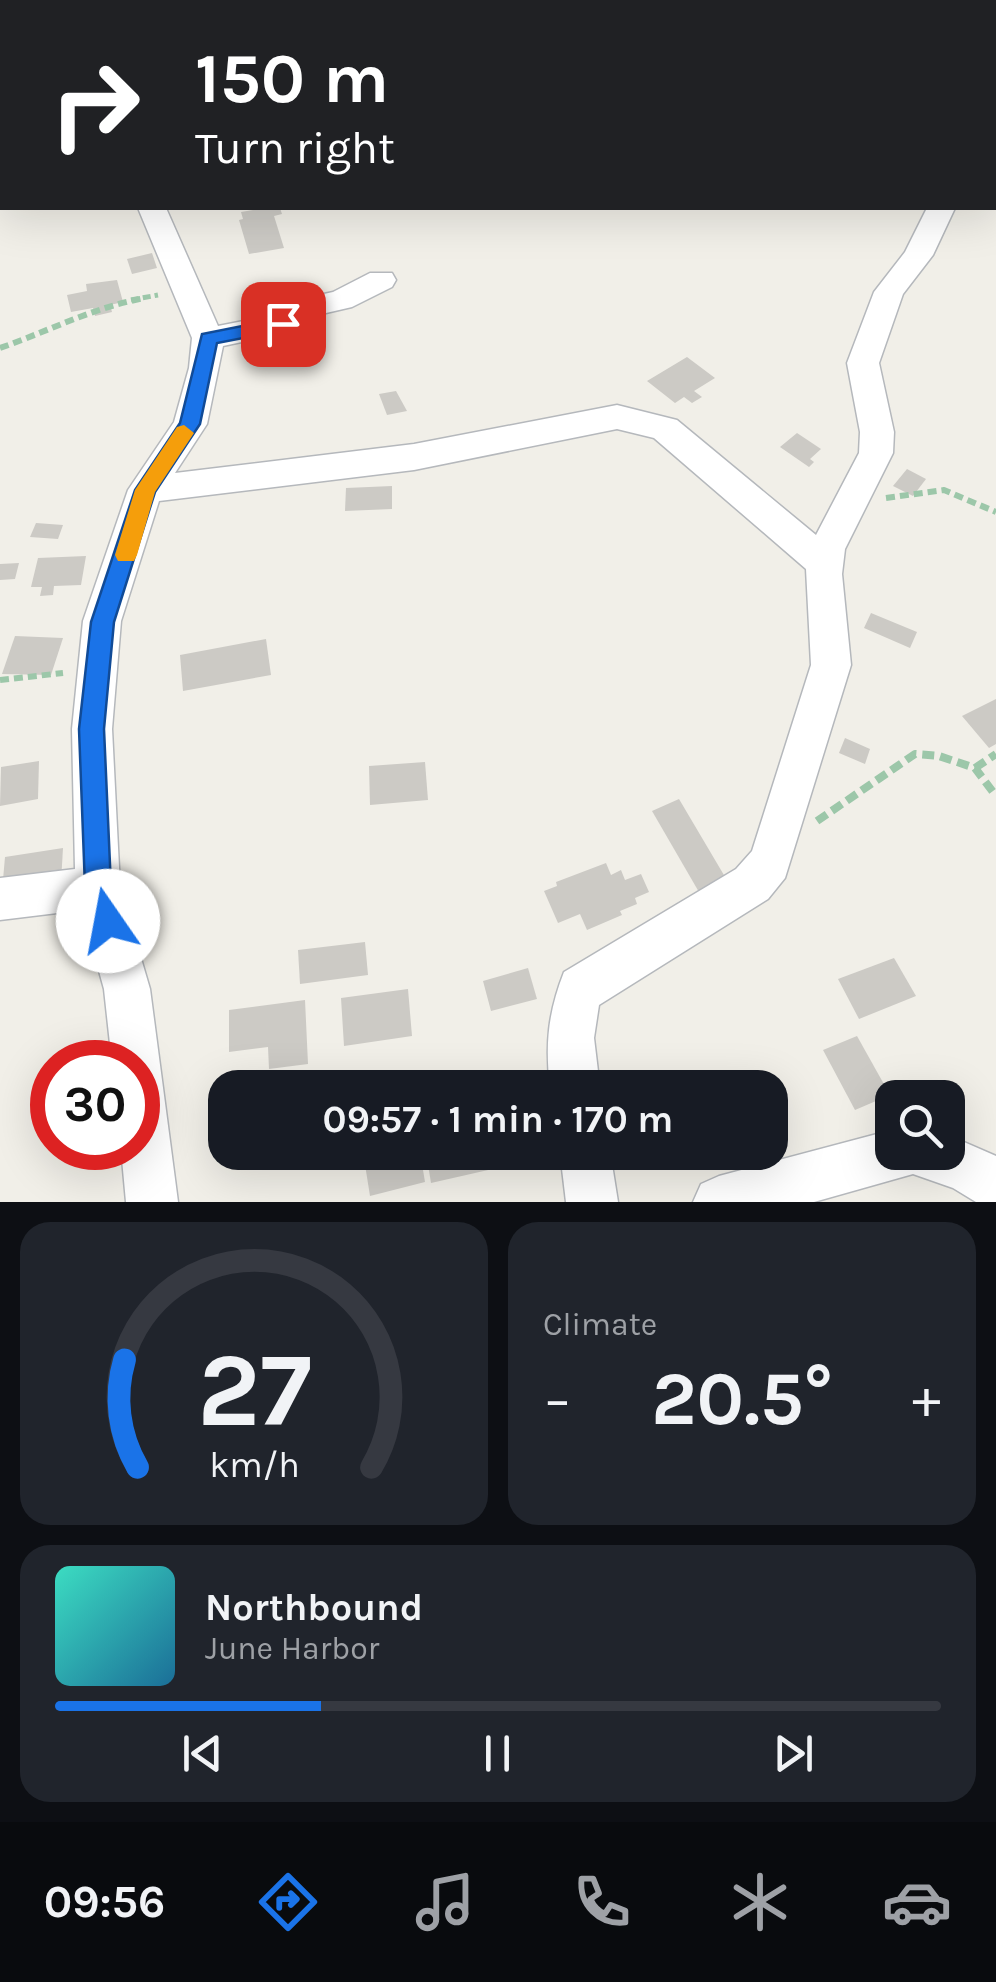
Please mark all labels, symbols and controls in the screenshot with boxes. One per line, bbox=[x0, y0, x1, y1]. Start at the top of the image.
text: 150 m bbox=[195, 38, 389, 120]
icon: right bbox=[30, 40, 160, 170]
text: Turn right bbox=[195, 122, 395, 174]
pin bbox=[241, 282, 326, 367]
icon: arrive bbox=[256, 297, 311, 352]
position arrow bbox=[56, 869, 160, 973]
speed limit sign: 30 bbox=[30, 1040, 160, 1170]
map controls bbox=[875, 1080, 965, 1170]
button: search bbox=[875, 1080, 965, 1170]
text: 09:57 · 1 min · 170 m bbox=[323, 1097, 673, 1142]
text: Climate bbox=[543, 1306, 657, 1343]
text: 27 bbox=[197, 1330, 311, 1451]
text: 20.5° bbox=[651, 1355, 833, 1443]
text: − bbox=[543, 1367, 572, 1431]
text: + bbox=[912, 1367, 941, 1431]
text: km/h bbox=[209, 1444, 299, 1486]
text: Northbound bbox=[205, 1585, 423, 1630]
text: June Harbor bbox=[205, 1630, 379, 1667]
icon: previous bbox=[175, 1726, 230, 1781]
icon: pause bbox=[470, 1726, 525, 1781]
icon: next bbox=[766, 1726, 821, 1781]
icon: directions bbox=[253, 1867, 323, 1937]
icon: music bbox=[410, 1867, 480, 1937]
icon: phone bbox=[567, 1867, 637, 1937]
icon: climate bbox=[725, 1867, 795, 1937]
icon: car bbox=[882, 1867, 952, 1937]
text: 09:56 bbox=[44, 1876, 165, 1928]

